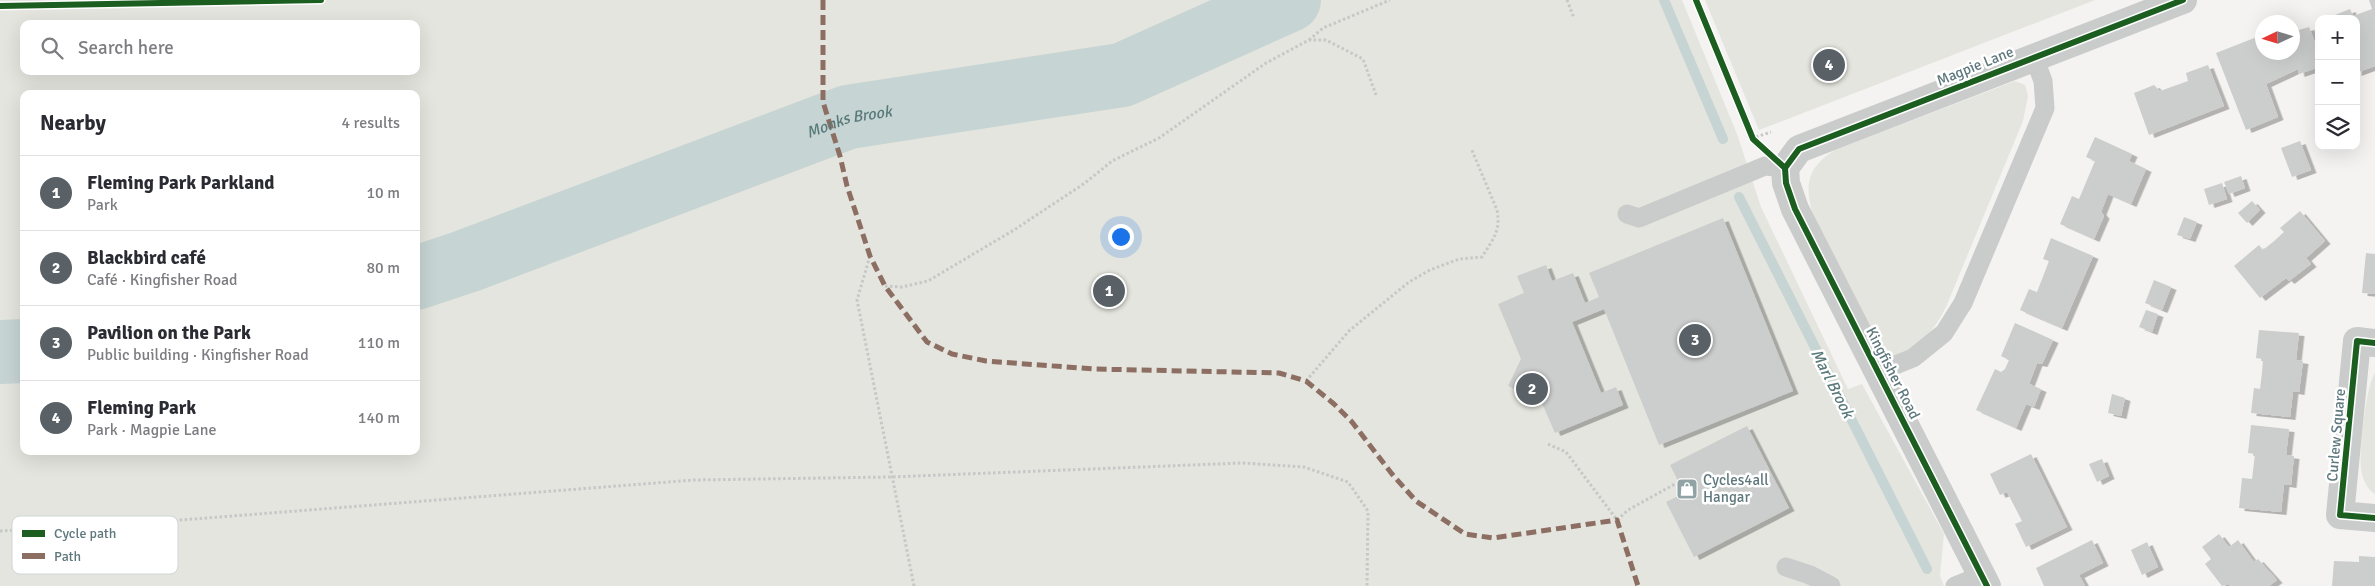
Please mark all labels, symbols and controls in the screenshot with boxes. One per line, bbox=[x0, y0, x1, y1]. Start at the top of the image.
north arrow bbox=[2255, 15, 2300, 60]
map controls bbox=[2315, 15, 2360, 150]
button: + bbox=[2315, 15, 2360, 60]
search box bbox=[20, 20, 420, 75]
icon: search bbox=[38, 34, 66, 62]
text: Search here bbox=[78, 36, 174, 60]
street label: Magpie Lane bbox=[1934, 42, 2016, 90]
pin: 4 bbox=[1813, 46, 1845, 84]
button: − bbox=[2315, 60, 2360, 105]
water label: Monks Brook bbox=[803, 101, 895, 143]
button: layers bbox=[2315, 105, 2360, 150]
text: Nearby bbox=[40, 110, 106, 136]
text: 4 results bbox=[341, 113, 400, 133]
text: Fleming Park Parkland bbox=[87, 171, 275, 195]
text: 1 bbox=[52, 183, 60, 203]
text: 10 m bbox=[366, 183, 400, 203]
text: Park bbox=[87, 195, 118, 215]
your location bbox=[1108, 224, 1134, 250]
text: Blackbird café bbox=[87, 246, 206, 270]
text: 2 bbox=[52, 258, 60, 278]
text: 80 m bbox=[366, 258, 400, 278]
text: Café · Kingfisher Road bbox=[87, 270, 238, 290]
pin: 1 bbox=[1093, 272, 1125, 310]
text: Pavilion on the Park bbox=[87, 321, 251, 345]
pin: 3 bbox=[1679, 321, 1711, 359]
street label: Kingfisher Road bbox=[1862, 324, 1924, 422]
text: 3 bbox=[52, 333, 60, 353]
text: 110 m bbox=[358, 333, 400, 353]
text: Public building · Kingfisher Road bbox=[87, 345, 309, 365]
water label: Marl Brook bbox=[1806, 346, 1859, 423]
pin: 2 bbox=[1516, 370, 1548, 408]
street label: Curlew Square bbox=[2323, 388, 2349, 482]
text: Fleming Park bbox=[87, 396, 196, 420]
text: 4 bbox=[52, 408, 60, 428]
text: 140 m bbox=[358, 408, 400, 428]
text: Park · Magpie Lane bbox=[87, 420, 216, 440]
place label: Cycles4all Hangar bbox=[1703, 471, 1769, 506]
shop icon: Cycles4all Hangar bbox=[1675, 477, 1699, 501]
legend bbox=[12, 516, 178, 574]
text: Cycle path bbox=[54, 525, 116, 542]
text: Path bbox=[54, 548, 81, 565]

